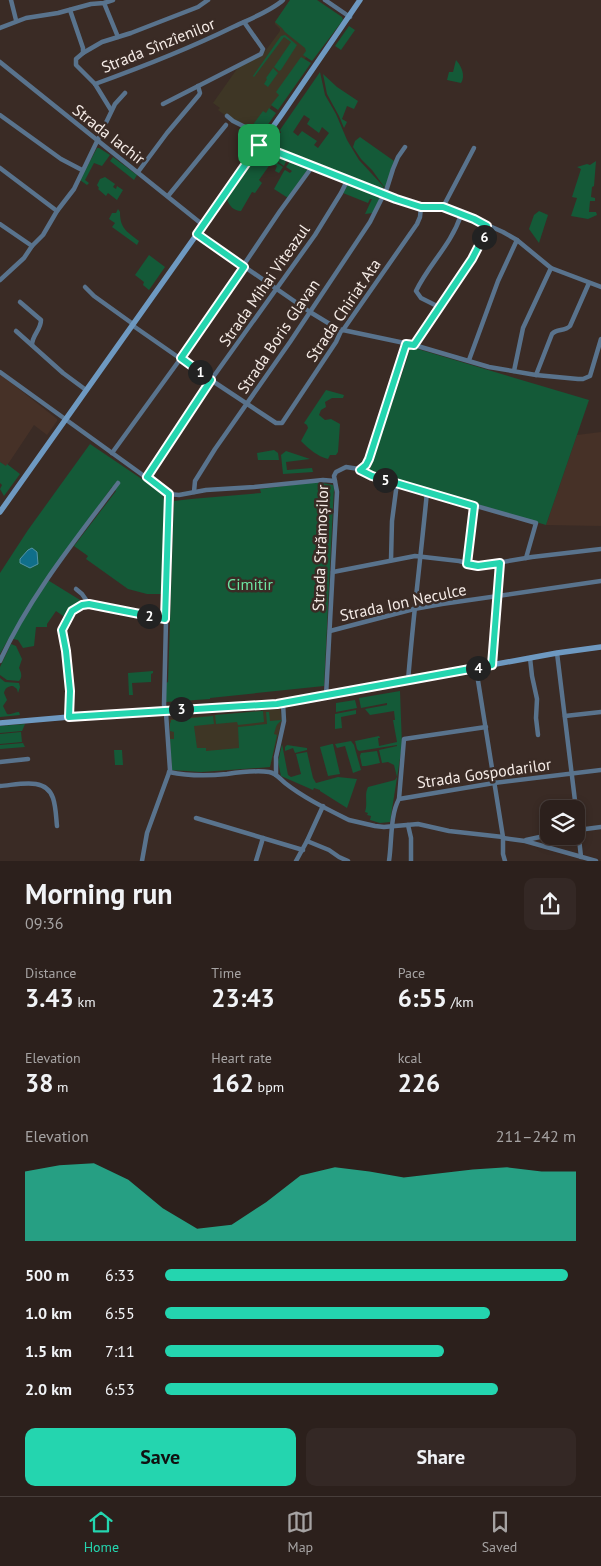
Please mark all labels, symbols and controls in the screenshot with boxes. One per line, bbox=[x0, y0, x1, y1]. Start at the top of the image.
street label: Strada Sînzîenilor bbox=[98, 13, 218, 77]
street label: Strada Iachir bbox=[69, 100, 150, 169]
pin bbox=[238, 124, 280, 166]
icon: arrive bbox=[245, 131, 273, 159]
street label: Strada Mihai Viteazul bbox=[214, 220, 314, 350]
pin: 6 bbox=[472, 224, 496, 250]
text: 6 bbox=[481, 228, 488, 246]
street label: Strada Chiriat Ata bbox=[301, 255, 385, 365]
street label: Strada Boris Glavan bbox=[232, 275, 324, 397]
pin: 1 bbox=[188, 360, 212, 384]
text: 1 bbox=[197, 363, 204, 381]
pin: 5 bbox=[372, 468, 398, 492]
text: 5 bbox=[382, 471, 389, 489]
street label: Strada Strămoșilor bbox=[308, 484, 332, 612]
park label: Cimitir bbox=[227, 574, 273, 594]
street label: Strada Ion Neculce bbox=[338, 579, 468, 625]
pin: 2 bbox=[136, 604, 162, 628]
text: 2 bbox=[146, 607, 153, 625]
pin: 4 bbox=[466, 656, 490, 680]
text: 4 bbox=[475, 659, 482, 677]
pin: 3 bbox=[168, 696, 194, 722]
text: 3 bbox=[178, 700, 185, 718]
street label: Strada Gospodarilor bbox=[416, 754, 553, 792]
map controls bbox=[540, 800, 585, 845]
button: layers bbox=[540, 800, 585, 845]
text: Morning run bbox=[25, 875, 173, 912]
button: share bbox=[524, 878, 576, 930]
text: 09:36 bbox=[25, 913, 63, 933]
text: Distance bbox=[25, 964, 76, 982]
text: Time bbox=[211, 964, 241, 982]
text: Pace bbox=[398, 964, 425, 982]
text: 3.43 bbox=[25, 982, 74, 1014]
text: 23:43 bbox=[211, 982, 275, 1014]
text: 6:55 bbox=[398, 982, 447, 1014]
text: km bbox=[74, 993, 96, 1011]
text: /km bbox=[447, 993, 474, 1011]
text: Elevation bbox=[25, 1049, 81, 1067]
text: Heart rate bbox=[211, 1049, 272, 1067]
text: kcal bbox=[398, 1049, 422, 1067]
text: 38 bbox=[25, 1067, 53, 1099]
text: 162 bbox=[211, 1067, 254, 1099]
text: 226 bbox=[398, 1067, 440, 1099]
text: m bbox=[53, 1078, 68, 1096]
text: bpm bbox=[254, 1078, 284, 1096]
text: Elevation bbox=[25, 1126, 89, 1146]
text: 211–242 m bbox=[496, 1126, 576, 1146]
text: 500 m bbox=[25, 1265, 69, 1285]
text: 6:33 bbox=[105, 1265, 135, 1285]
text: 1.0 km bbox=[25, 1303, 72, 1323]
text: 6:55 bbox=[105, 1303, 135, 1323]
text: 1.5 km bbox=[25, 1341, 72, 1361]
text: 7:11 bbox=[105, 1341, 135, 1361]
text: 2.0 km bbox=[25, 1379, 72, 1399]
text: 6:53 bbox=[105, 1379, 135, 1399]
button: Save bbox=[25, 1428, 296, 1486]
button: Share bbox=[306, 1428, 576, 1486]
tab: Home bbox=[84, 1508, 119, 1556]
tab: Map bbox=[286, 1508, 314, 1556]
tab: Saved bbox=[482, 1508, 517, 1556]

